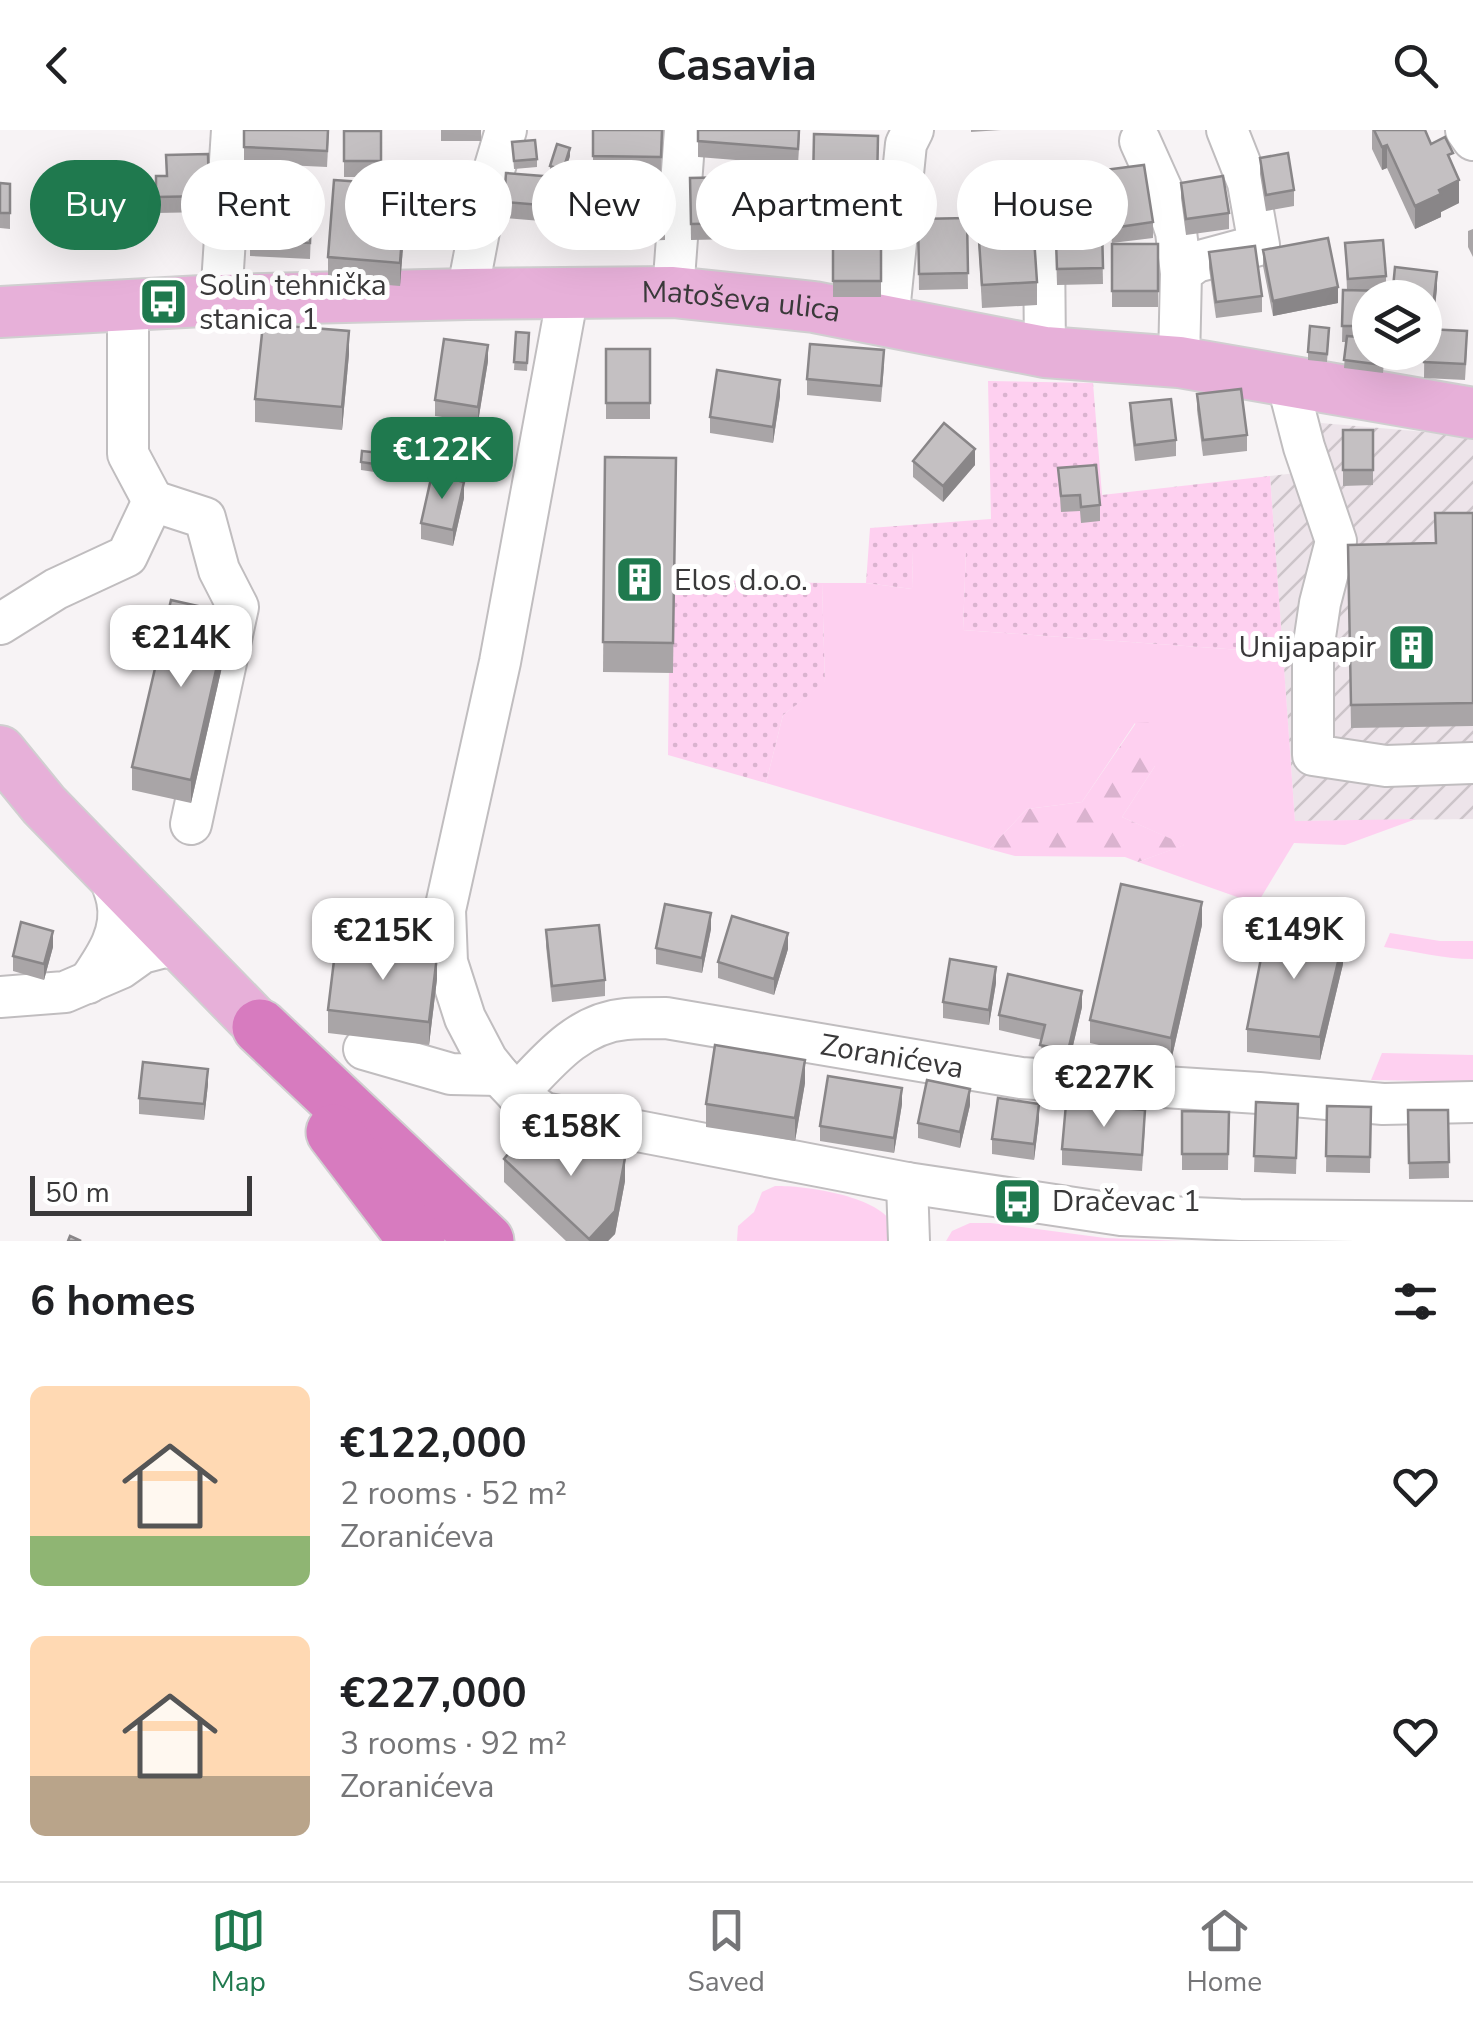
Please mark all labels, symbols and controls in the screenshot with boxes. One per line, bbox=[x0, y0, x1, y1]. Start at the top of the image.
text: Casavia bbox=[656, 35, 817, 96]
icon: back bbox=[30, 38, 85, 93]
icon: search bbox=[1388, 38, 1443, 93]
chip: Buy bbox=[30, 160, 161, 250]
chip: Rent bbox=[181, 160, 325, 250]
chip: Filters bbox=[345, 160, 512, 250]
chip: New bbox=[532, 160, 676, 250]
chip: Apartment bbox=[696, 160, 937, 250]
chip: House bbox=[957, 160, 1128, 250]
place label: Solin tehnička stanica 1 bbox=[199, 265, 387, 340]
street label: Matoševa ulica bbox=[641, 272, 844, 333]
bus stop icon: Solin tehnička stanica 1 bbox=[138, 276, 190, 328]
map controls bbox=[1352, 280, 1442, 370]
button: layers bbox=[1352, 280, 1442, 370]
pin: €122K bbox=[372, 417, 512, 502]
text: €122K bbox=[393, 428, 491, 471]
building icon: Elos d.o.o. bbox=[613, 554, 665, 606]
place label: Elos d.o.o. bbox=[674, 560, 808, 601]
pin: €214K bbox=[111, 605, 251, 690]
text: €214K bbox=[132, 616, 230, 659]
building icon: Unijapapir bbox=[1385, 621, 1437, 673]
place label: Unijapapir bbox=[1239, 627, 1376, 668]
pin: €149K bbox=[1224, 897, 1364, 982]
pin: €215K bbox=[313, 898, 453, 983]
text: €149K bbox=[1245, 908, 1343, 951]
text: €215K bbox=[334, 909, 432, 952]
street label: Zoranićeva bbox=[817, 1024, 967, 1089]
pin: €227K bbox=[1034, 1045, 1174, 1130]
text: €227K bbox=[1055, 1056, 1153, 1099]
pin: €158K bbox=[501, 1094, 641, 1179]
text: €158K bbox=[522, 1105, 620, 1148]
scale bar bbox=[30, 1171, 252, 1216]
text: 50 m bbox=[45, 1174, 110, 1212]
bus stop icon: Dračevac 1 bbox=[991, 1175, 1043, 1227]
place label: Dračevac 1 bbox=[1052, 1181, 1201, 1222]
text: 6 homes bbox=[30, 1273, 195, 1330]
icon: filters bbox=[1388, 1274, 1443, 1329]
text: €122,000 bbox=[340, 1415, 527, 1472]
icon: home bbox=[110, 1426, 230, 1546]
icon: heart bbox=[1388, 1459, 1443, 1514]
text: 2 rooms · 52 m² bbox=[340, 1472, 567, 1515]
text: Zoranićeva bbox=[340, 1515, 494, 1558]
text: €227,000 bbox=[340, 1665, 527, 1722]
icon: home bbox=[110, 1676, 230, 1796]
icon: heart bbox=[1388, 1709, 1443, 1764]
text: 3 rooms · 92 m² bbox=[340, 1722, 567, 1765]
text: Zoranićeva bbox=[340, 1765, 494, 1808]
tab: Map bbox=[211, 1903, 266, 2001]
tab: Saved bbox=[688, 1903, 765, 2001]
tab: Home bbox=[1186, 1903, 1262, 2001]

